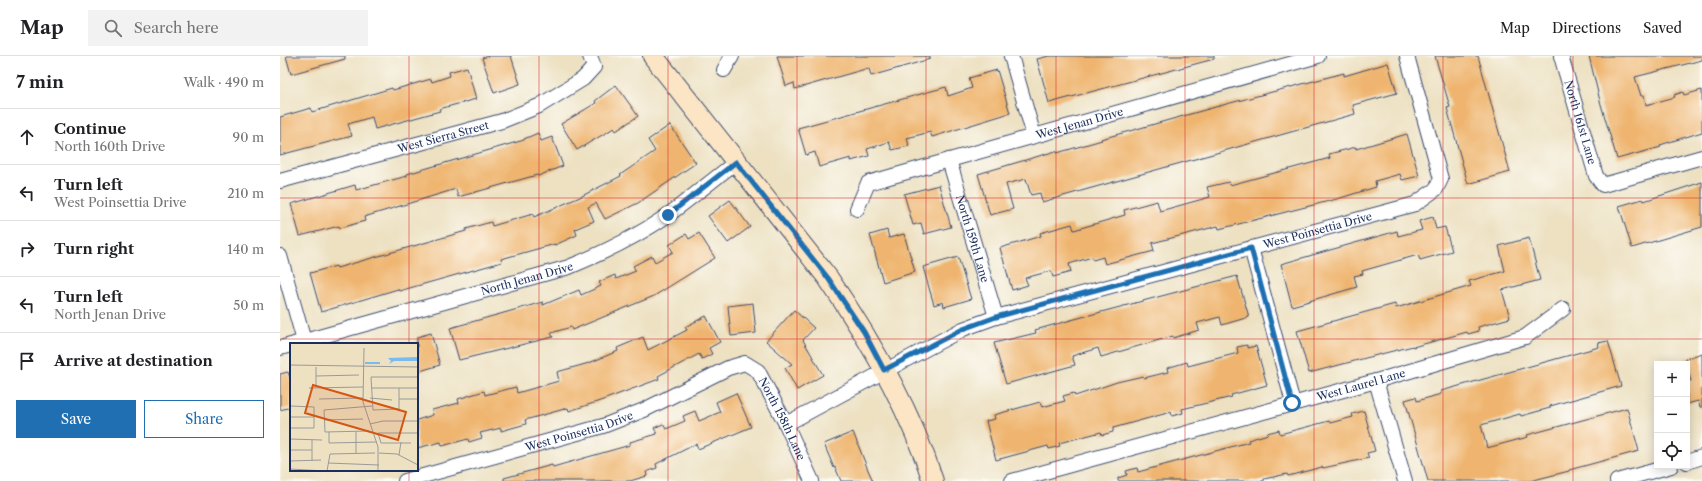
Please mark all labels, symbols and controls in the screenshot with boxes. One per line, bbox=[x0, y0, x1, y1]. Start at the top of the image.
search box bbox=[88, 10, 368, 46]
text: Map bbox=[20, 16, 64, 39]
icon: search bbox=[102, 17, 124, 39]
text: Search here bbox=[134, 18, 219, 37]
text: Map bbox=[1500, 19, 1530, 37]
text: Directions bbox=[1552, 19, 1621, 37]
text: Saved bbox=[1643, 19, 1682, 37]
text: 7 min bbox=[16, 72, 64, 92]
text: Walk · 490 m bbox=[183, 74, 264, 90]
street label: North 161st Lane bbox=[1561, 78, 1599, 166]
street label: West Jenan Drive bbox=[1033, 104, 1125, 143]
street label: West Sierra Street bbox=[395, 118, 490, 156]
text: Continue bbox=[54, 119, 126, 138]
icon: ahead bbox=[16, 126, 38, 148]
text: 90 m bbox=[233, 129, 264, 145]
text: North 160th Drive bbox=[54, 138, 165, 154]
text: Turn left bbox=[54, 175, 123, 194]
icon: left bbox=[16, 182, 38, 204]
text: 210 m bbox=[227, 185, 264, 201]
street label: North 159th Lane bbox=[953, 193, 992, 284]
text: West Poinsettia Drive bbox=[54, 194, 186, 210]
route end bbox=[659, 206, 677, 224]
street label: West Poinsettia Drive bbox=[1261, 209, 1374, 252]
icon: right bbox=[16, 238, 38, 260]
text: Turn right bbox=[54, 239, 134, 258]
text: 140 m bbox=[227, 241, 264, 257]
street label: North Jenan Drive bbox=[479, 259, 575, 298]
text: Turn left bbox=[54, 287, 123, 306]
icon: left bbox=[16, 294, 38, 316]
text: 50 m bbox=[233, 297, 264, 313]
text: North Jenan Drive bbox=[54, 306, 166, 322]
inset map bbox=[290, 343, 418, 471]
icon: arrive bbox=[16, 350, 38, 372]
text: Arrive at destination bbox=[54, 351, 213, 370]
map controls bbox=[1654, 361, 1690, 469]
button: + bbox=[1654, 361, 1690, 397]
street label: West Laurel Lane bbox=[1314, 366, 1407, 404]
street label: North 158th Lane bbox=[756, 375, 809, 462]
route start bbox=[1283, 394, 1301, 412]
button: − bbox=[1654, 397, 1690, 433]
button: Save bbox=[16, 400, 136, 438]
button: Share bbox=[144, 400, 264, 438]
street label: West Poinsettia Drive bbox=[523, 408, 635, 455]
button: locate bbox=[1654, 433, 1690, 469]

